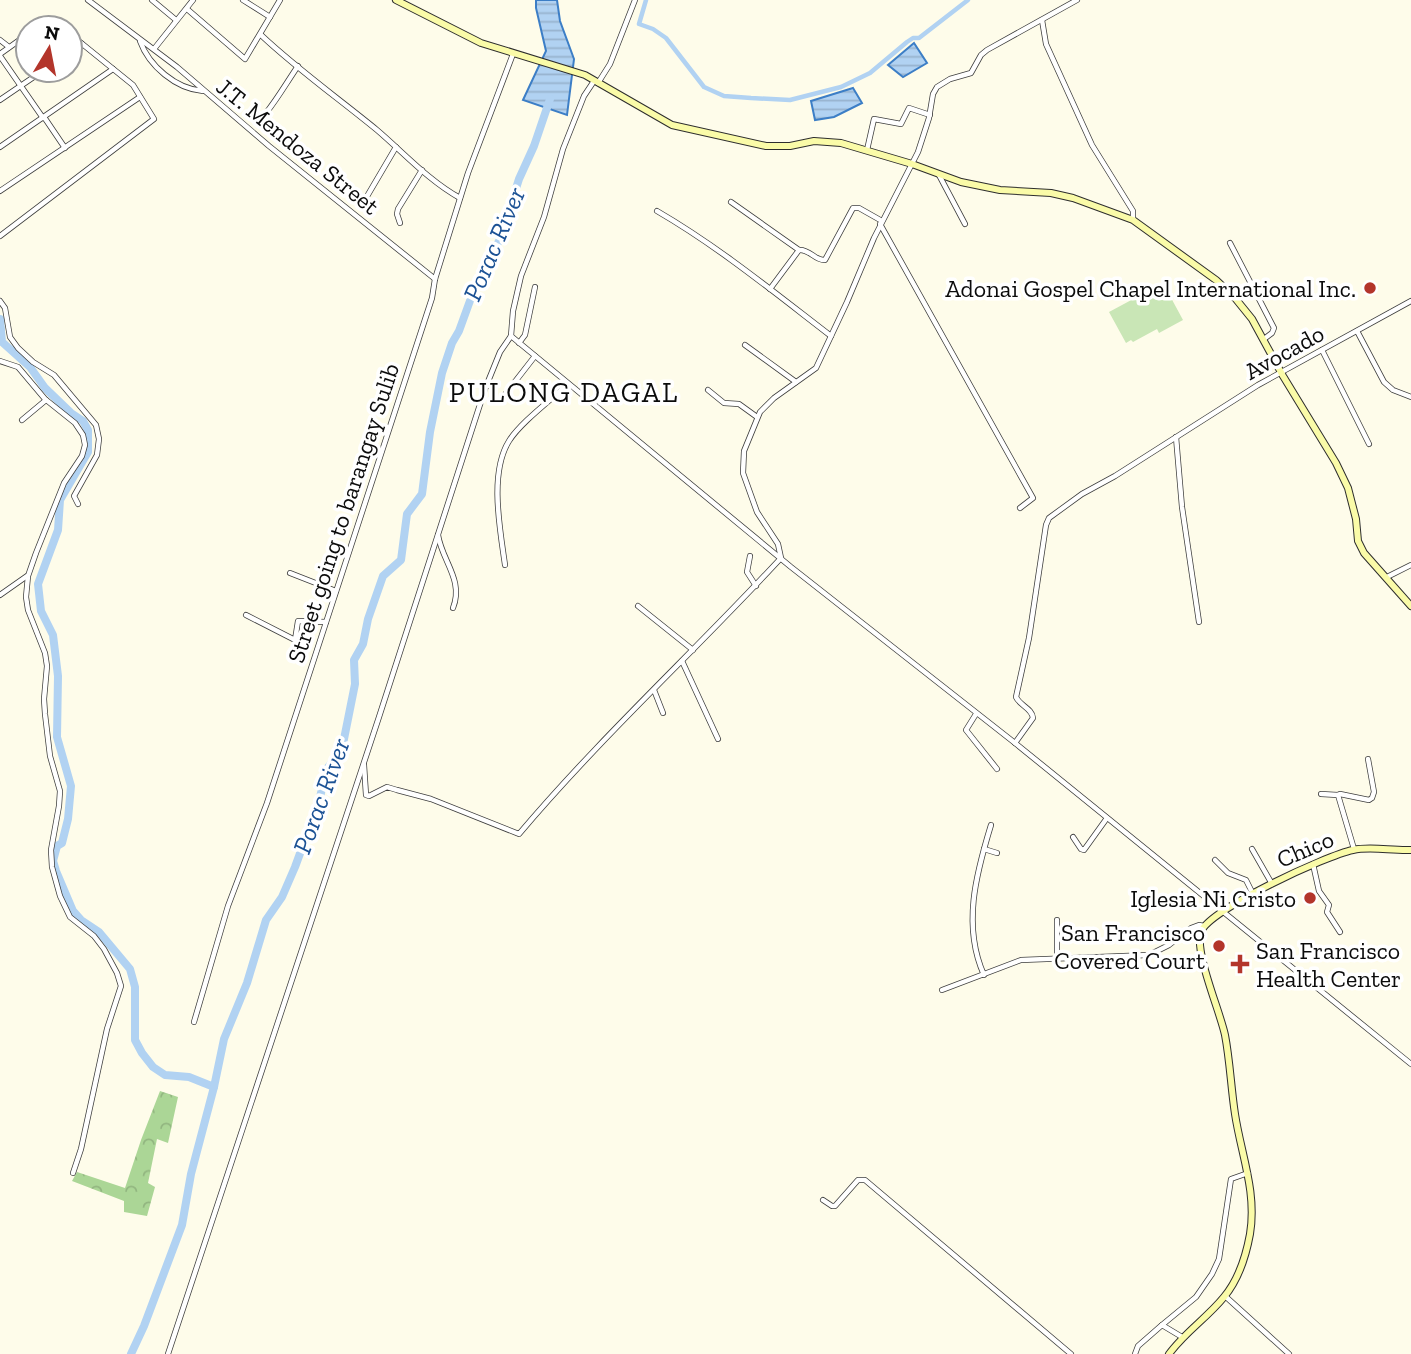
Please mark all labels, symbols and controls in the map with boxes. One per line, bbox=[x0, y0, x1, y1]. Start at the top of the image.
north arrow bbox=[14, 14, 84, 84]
text: N bbox=[43, 20, 61, 45]
street label: J.T. Mendoza Street bbox=[211, 72, 385, 221]
water label: Porac River bbox=[456, 182, 532, 306]
place label: Adonai Gospel Chapel International Inc. bbox=[945, 274, 1356, 303]
marker: Adonai Gospel Chapel International Inc. bbox=[1362, 280, 1378, 296]
street label: Avocado bbox=[1239, 318, 1329, 386]
street label: Street going to barangay Sulib bbox=[281, 360, 405, 666]
district label: PULONG DAGAL bbox=[449, 376, 679, 409]
water label: Porac River bbox=[285, 734, 357, 858]
street label: Chico bbox=[1272, 824, 1338, 874]
place label: Iglesia Ni Cristo bbox=[1130, 884, 1296, 913]
marker: Iglesia Ni Cristo bbox=[1302, 890, 1318, 906]
place label: San Francisco Covered Court bbox=[1054, 918, 1205, 975]
place label: San Francisco Health Center bbox=[1256, 936, 1401, 993]
marker: San Francisco Covered Court bbox=[1211, 938, 1227, 954]
marker: San Francisco Health Center bbox=[1230, 954, 1250, 974]

